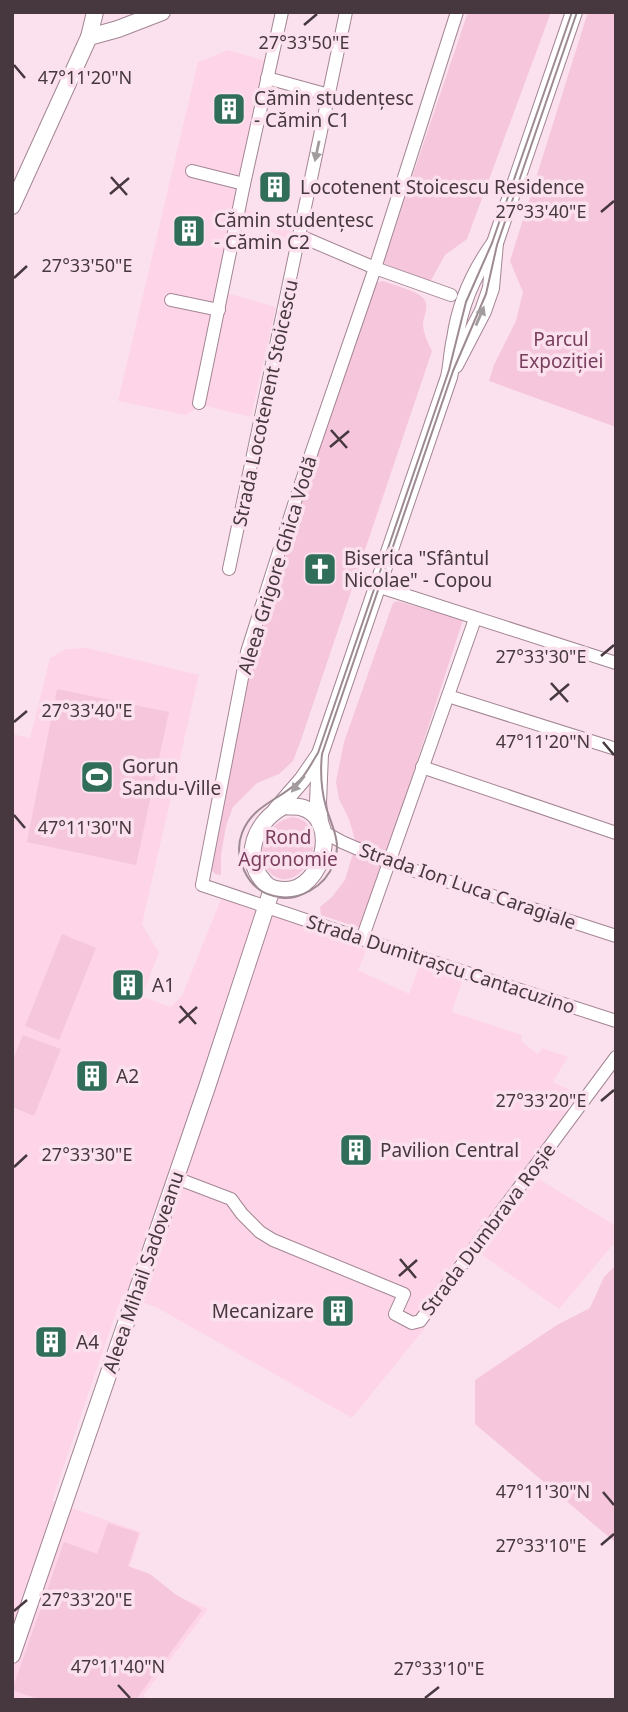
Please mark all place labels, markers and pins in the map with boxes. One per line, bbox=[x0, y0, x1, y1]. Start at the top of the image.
place label: Cămin studențesc - Cămin C1 bbox=[254, 85, 414, 133]
building icon: Cămin studențesc - Cămin C1 bbox=[210, 90, 248, 128]
building icon: Locotenent Stoicescu Residence bbox=[256, 168, 294, 206]
place label: Locotenent Stoicescu Residence bbox=[300, 174, 585, 200]
place label: Cămin studențesc - Cămin C2 bbox=[214, 207, 374, 255]
building icon: Cămin studențesc - Cămin C2 bbox=[170, 212, 208, 250]
place label: Biserica "Sfântul Nicolae" - Copou bbox=[344, 545, 492, 593]
church icon: Biserica "Sfântul Nicolae" - Copou bbox=[301, 550, 339, 588]
place label: Gorun Sandu-Ville bbox=[122, 753, 221, 801]
sports icon: Gorun Sandu-Ville bbox=[78, 758, 116, 796]
building icon: A1 bbox=[109, 966, 147, 1004]
place label: A1 bbox=[152, 972, 175, 998]
building icon: A2 bbox=[73, 1057, 111, 1095]
place label: A2 bbox=[116, 1063, 139, 1089]
building icon: Pavilion Central bbox=[337, 1131, 375, 1169]
place label: Pavilion Central bbox=[380, 1137, 519, 1163]
building icon: Mecanizare bbox=[319, 1292, 357, 1330]
place label: Mecanizare bbox=[212, 1298, 314, 1324]
building icon: A4 bbox=[32, 1323, 70, 1361]
place label: A4 bbox=[76, 1329, 99, 1355]

